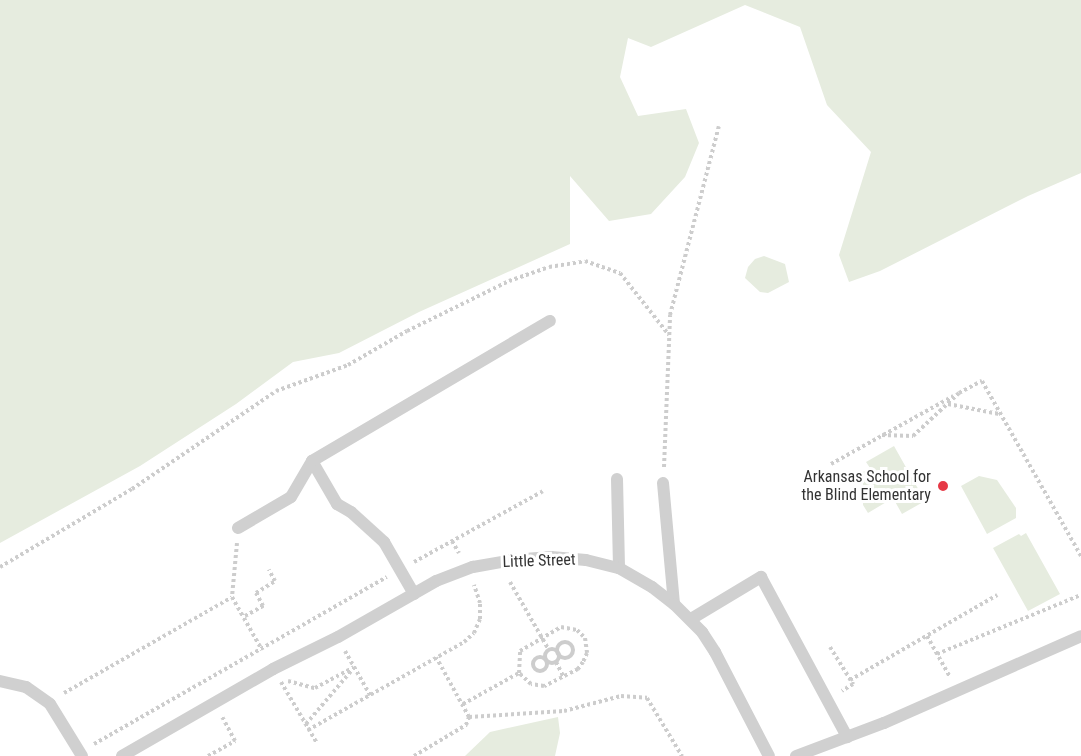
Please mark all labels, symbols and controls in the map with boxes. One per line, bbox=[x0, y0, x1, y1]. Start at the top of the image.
place label: Arkansas School for the Blind Elementary bbox=[801, 467, 931, 505]
marker: Arkansas School for the Blind Elementary bbox=[936, 479, 950, 493]
street label: Little Street bbox=[502, 550, 576, 572]

